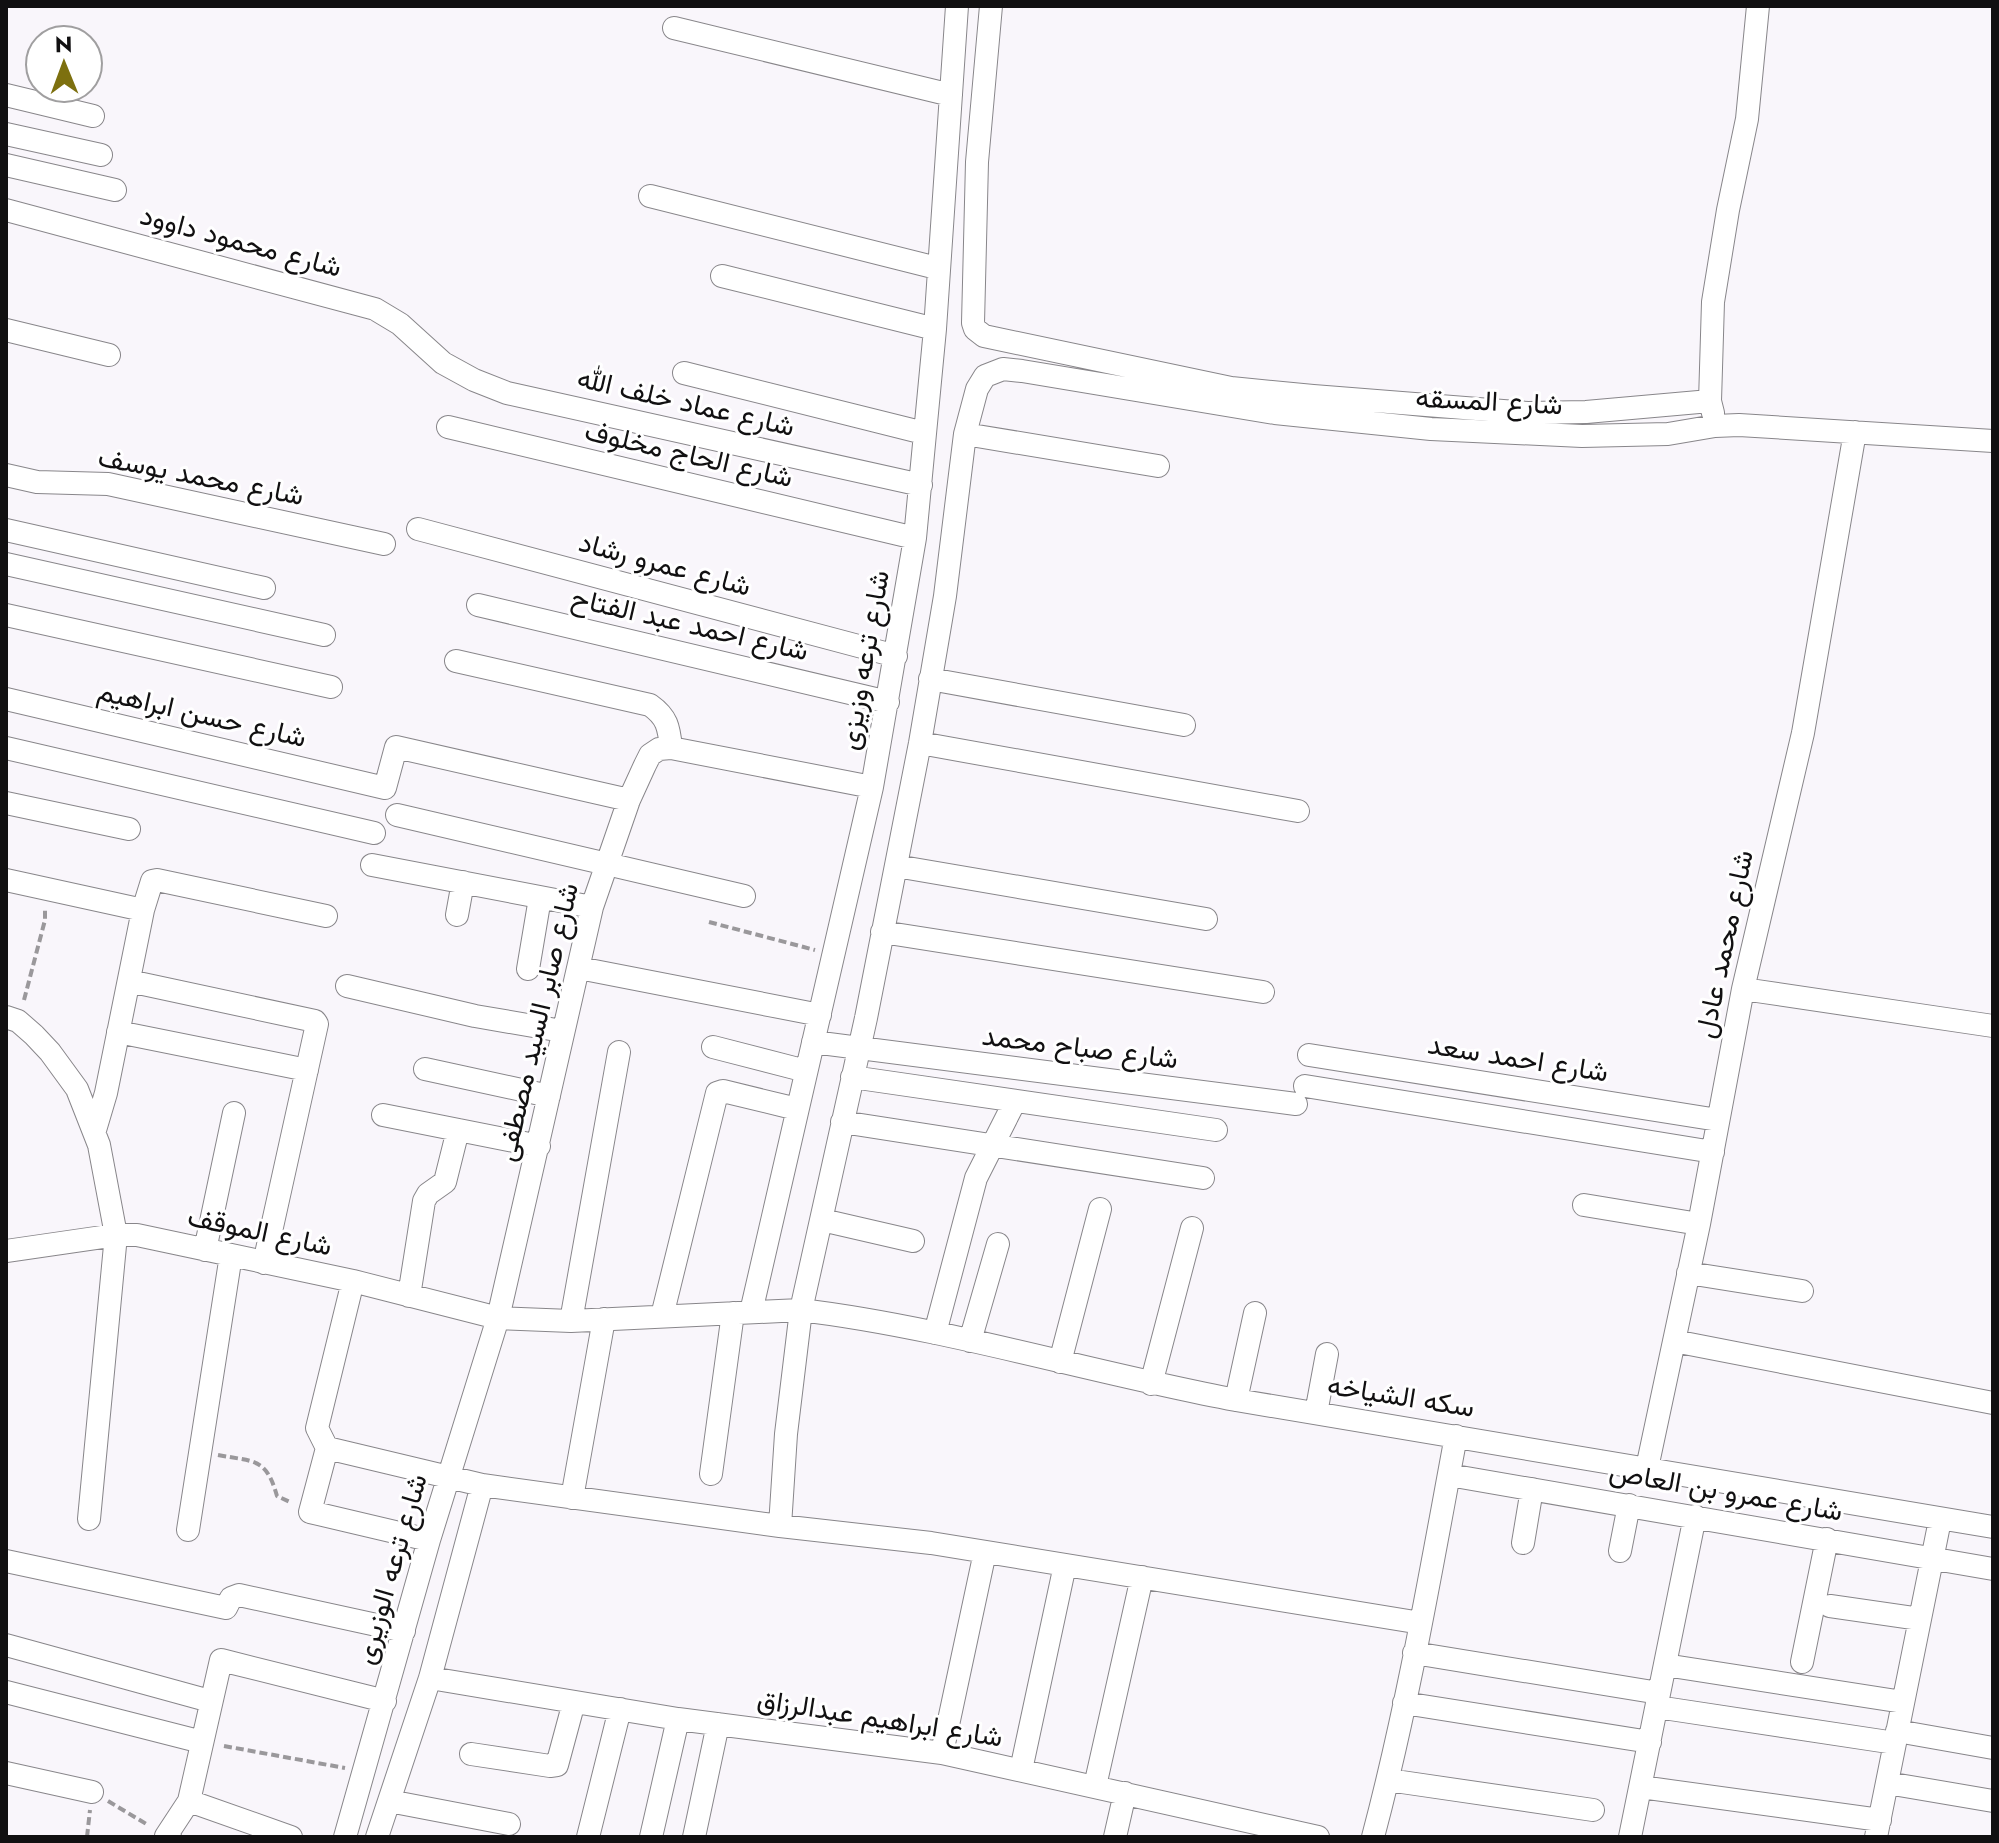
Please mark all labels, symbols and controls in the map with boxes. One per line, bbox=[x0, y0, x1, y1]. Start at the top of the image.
north arrow bbox=[24, 24, 104, 104]
text: N bbox=[55, 28, 73, 60]
street label: شارع محمود داوود bbox=[136, 194, 346, 288]
street label: شارع عماد خلف الله bbox=[573, 357, 799, 447]
street label: شارع المسقه bbox=[1414, 377, 1564, 425]
street label: شارع الحاج مخلوف bbox=[581, 410, 797, 498]
street label: شارع محمد يوسف bbox=[95, 436, 307, 516]
street label: شارع عمرو رشاد bbox=[574, 521, 756, 607]
street label: شارع ترعه وزيزى bbox=[828, 567, 900, 753]
street label: شارع احمد عبد الفتاح bbox=[567, 577, 813, 671]
street label: شارع حسن ابراهيم bbox=[94, 670, 310, 758]
street label: شارع محمد عادل bbox=[1684, 846, 1764, 1042]
street label: شارع صابر السيد مصطفى bbox=[485, 879, 589, 1165]
street label: شارع صباح محمد bbox=[980, 1015, 1180, 1079]
street label: شارع احمد سعد bbox=[1425, 1023, 1611, 1093]
street label: شارع الموقف bbox=[184, 1196, 336, 1266]
street label: سكه الشياخه bbox=[1325, 1364, 1477, 1428]
street label: شارع عمرو بن العاص bbox=[1606, 1450, 1846, 1532]
street label: شارع ترعه الوزيرى bbox=[344, 1469, 438, 1669]
street label: شارع ابراهيم عبدالرزاق bbox=[754, 1678, 1006, 1758]

